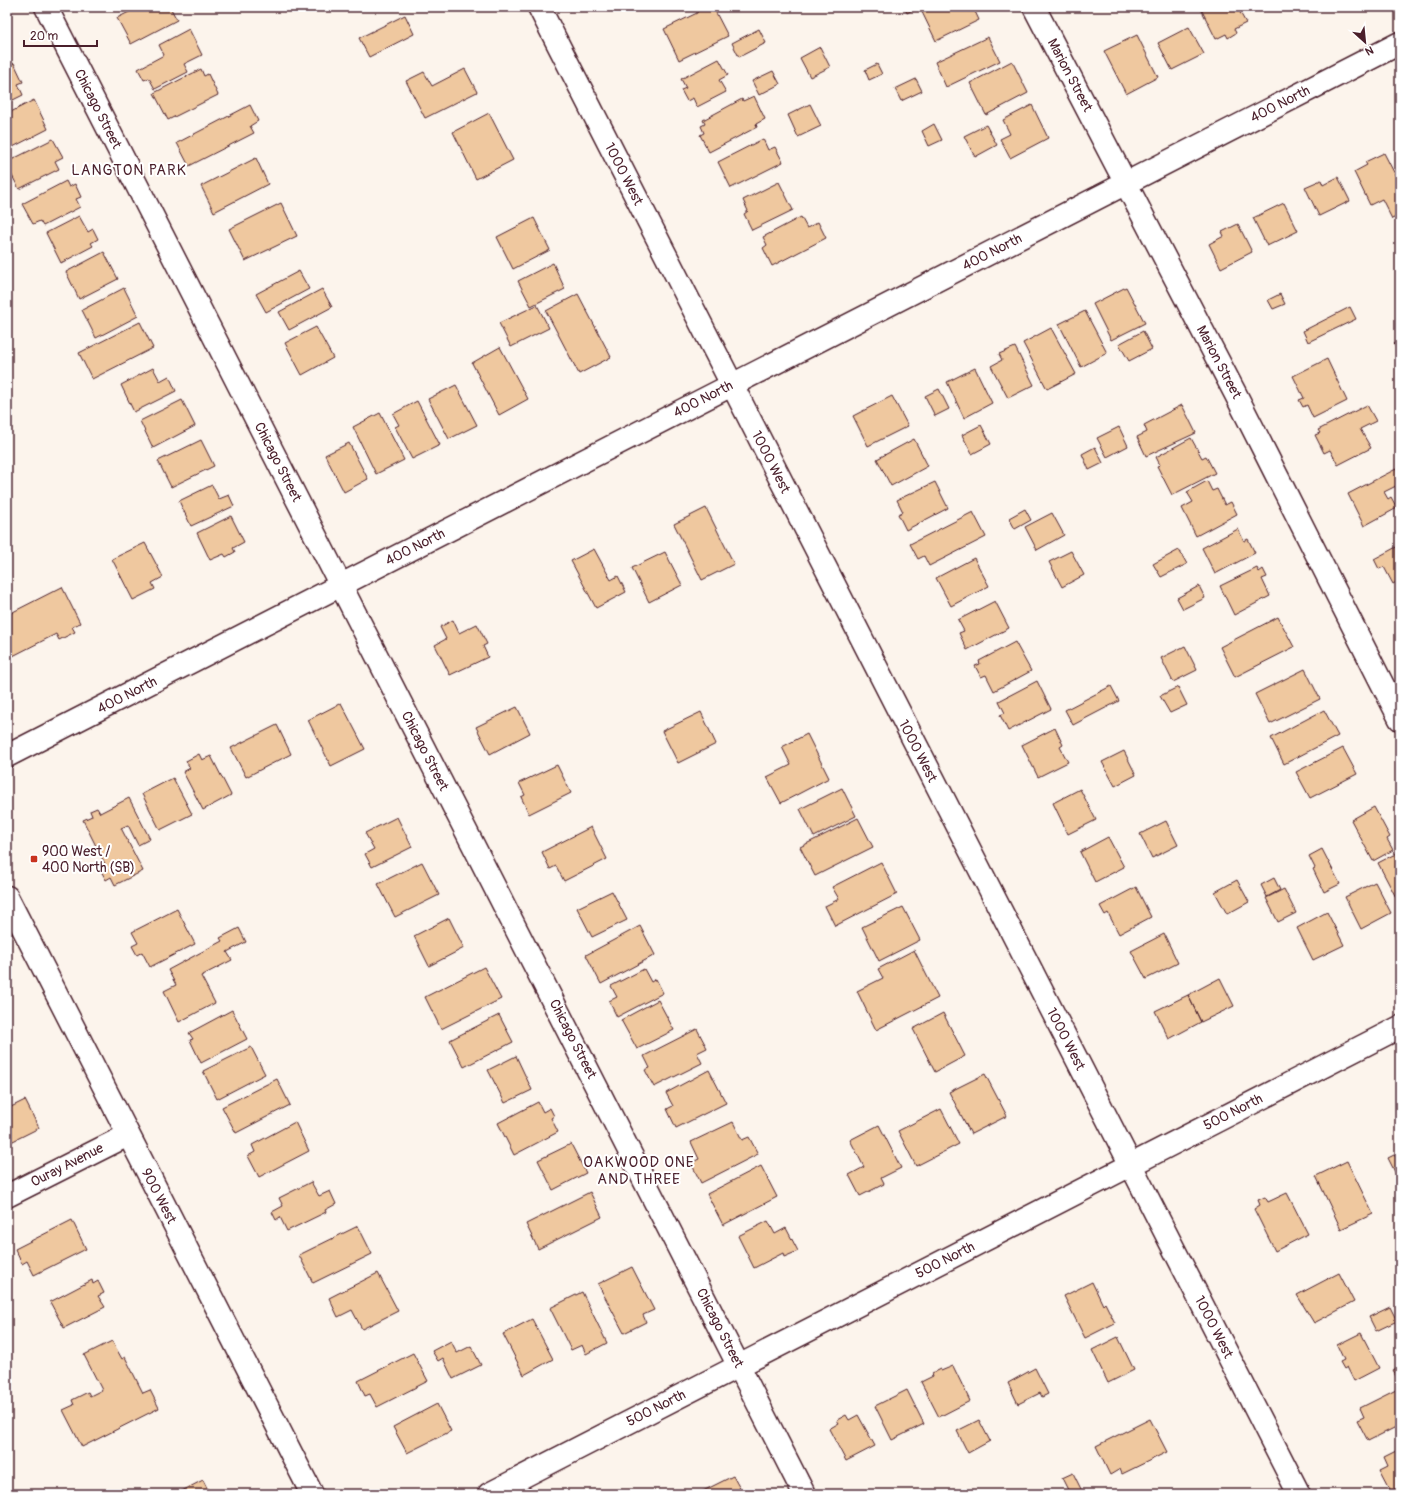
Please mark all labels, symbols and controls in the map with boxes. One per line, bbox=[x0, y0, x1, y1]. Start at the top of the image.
scale bar bbox=[24, 22, 97, 48]
north arrow bbox=[1345, 22, 1385, 62]
text: 20 m bbox=[30, 29, 59, 44]
street label: Marion Street bbox=[1044, 36, 1097, 115]
text: N bbox=[1363, 43, 1376, 58]
street label: Chicago Street bbox=[71, 66, 125, 152]
street label: 400 North bbox=[1247, 82, 1313, 126]
street label: 1000 West bbox=[601, 140, 647, 208]
district label: LANGTON PARK bbox=[71, 161, 187, 180]
street label: 400 North bbox=[959, 230, 1025, 274]
street label: Marion Street bbox=[1193, 323, 1246, 402]
street label: 400 North bbox=[670, 377, 736, 421]
street label: Chicago Street bbox=[251, 419, 305, 505]
street label: 1000 West bbox=[748, 428, 794, 496]
street label: 400 North bbox=[382, 525, 448, 569]
street label: 400 North bbox=[94, 673, 160, 717]
street label: Chicago Street bbox=[398, 708, 452, 794]
street label: 1000 West bbox=[895, 717, 941, 785]
place label: 900 West / 400 North (SB) bbox=[42, 843, 135, 876]
marker: 900 West / 400 North (SB) bbox=[29, 854, 39, 864]
street label: Chicago Street bbox=[546, 996, 600, 1082]
street label: 1000 West bbox=[1043, 1005, 1089, 1073]
street label: 500 North bbox=[1201, 1090, 1265, 1134]
street label: Ouray Avenue bbox=[28, 1139, 106, 1191]
district label: OAKWOOD ONE AND THREE bbox=[583, 1153, 695, 1189]
street label: 900 West bbox=[138, 1165, 180, 1227]
street label: 500 North bbox=[913, 1238, 977, 1282]
street label: Chicago Street bbox=[693, 1285, 747, 1371]
street label: 1000 West bbox=[1191, 1293, 1237, 1361]
street label: 500 North bbox=[624, 1386, 688, 1430]

